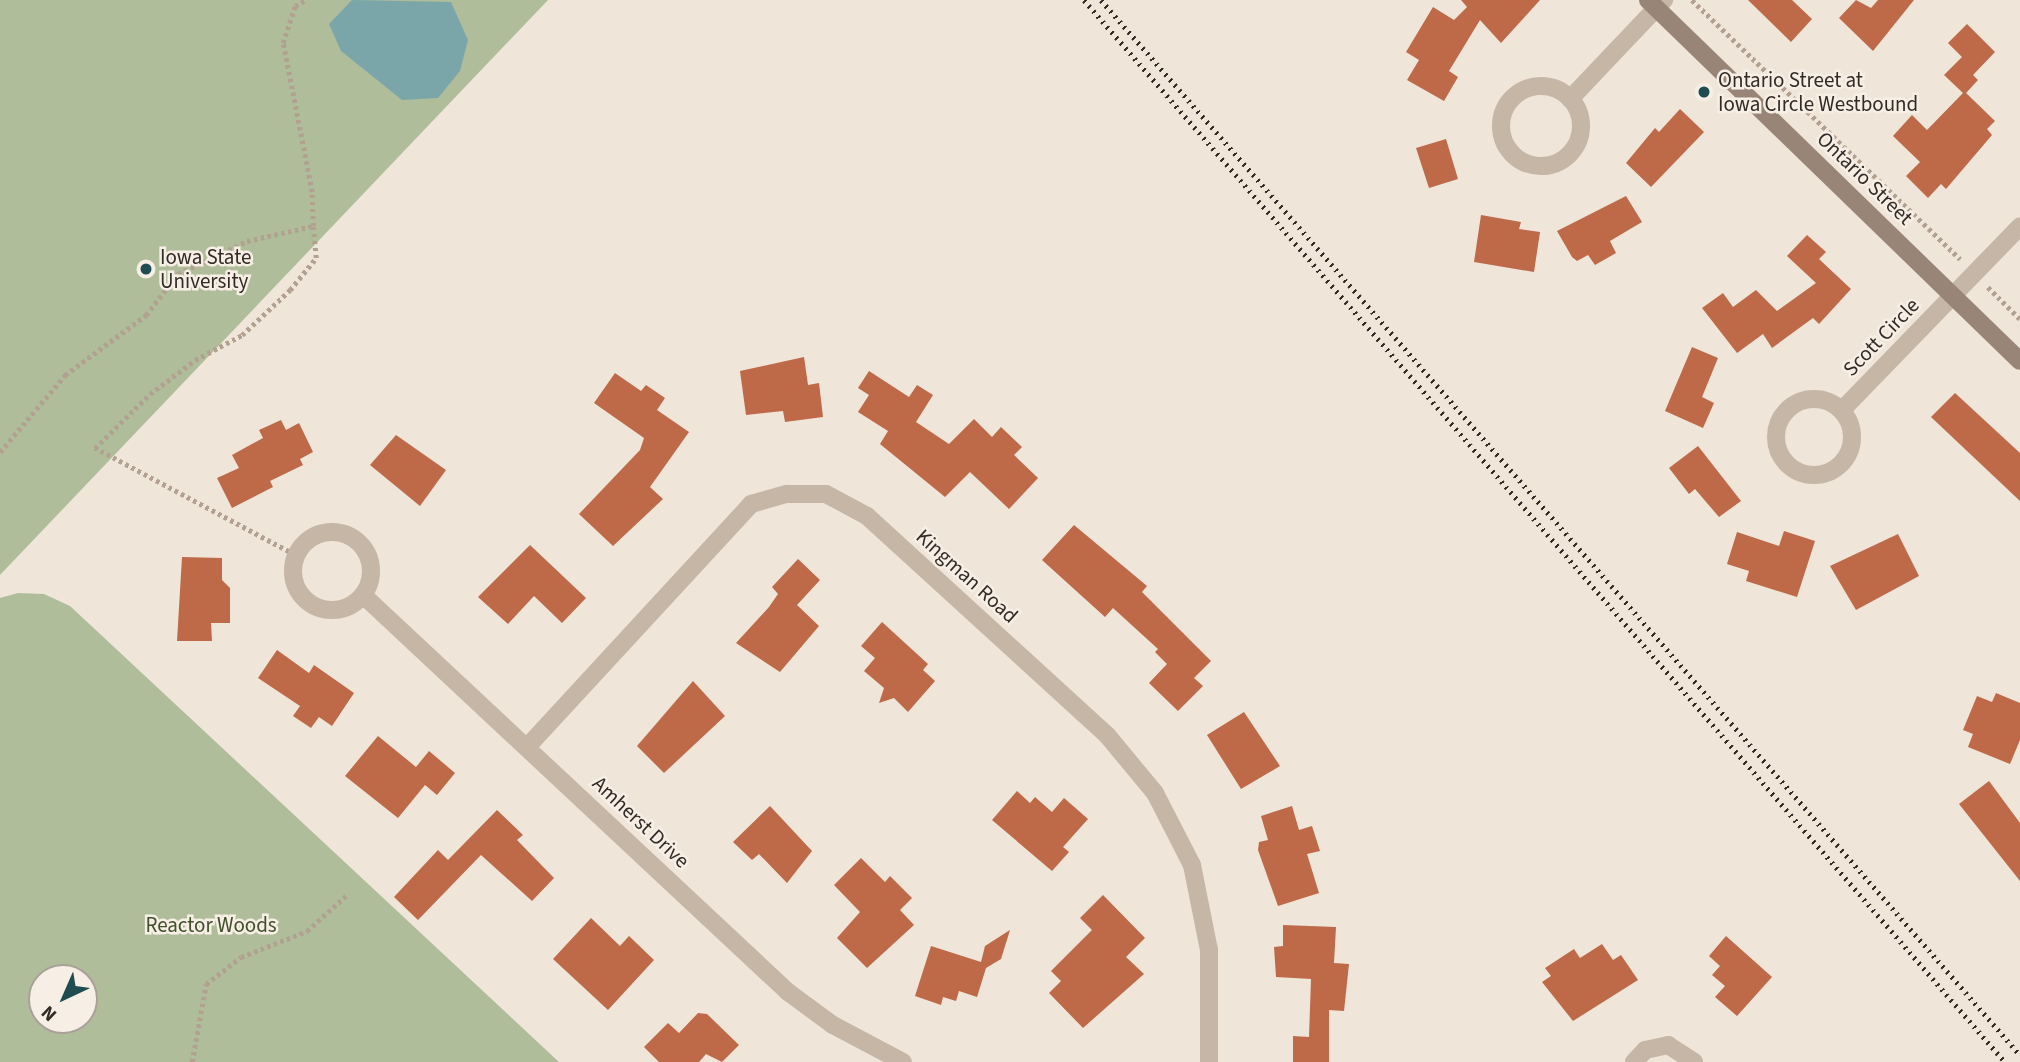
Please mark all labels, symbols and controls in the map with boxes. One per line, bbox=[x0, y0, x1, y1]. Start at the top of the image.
place label: Ontario Street at Iowa Circle Westbound bbox=[1718, 67, 1918, 117]
marker: Ontario Street at Iowa Circle Westbound bbox=[1696, 84, 1712, 100]
street label: Ontario Street bbox=[1812, 126, 1918, 230]
place label: Iowa State University bbox=[160, 244, 251, 294]
marker: Iowa State University bbox=[138, 261, 154, 277]
street label: Scott Circle bbox=[1838, 293, 1924, 381]
street label: Kingman Road bbox=[911, 524, 1023, 628]
street label: Amherst Drive bbox=[587, 771, 695, 873]
park label: Reactor Woods bbox=[145, 912, 277, 938]
north arrow bbox=[28, 964, 98, 1034]
text: N bbox=[36, 999, 63, 1027]

